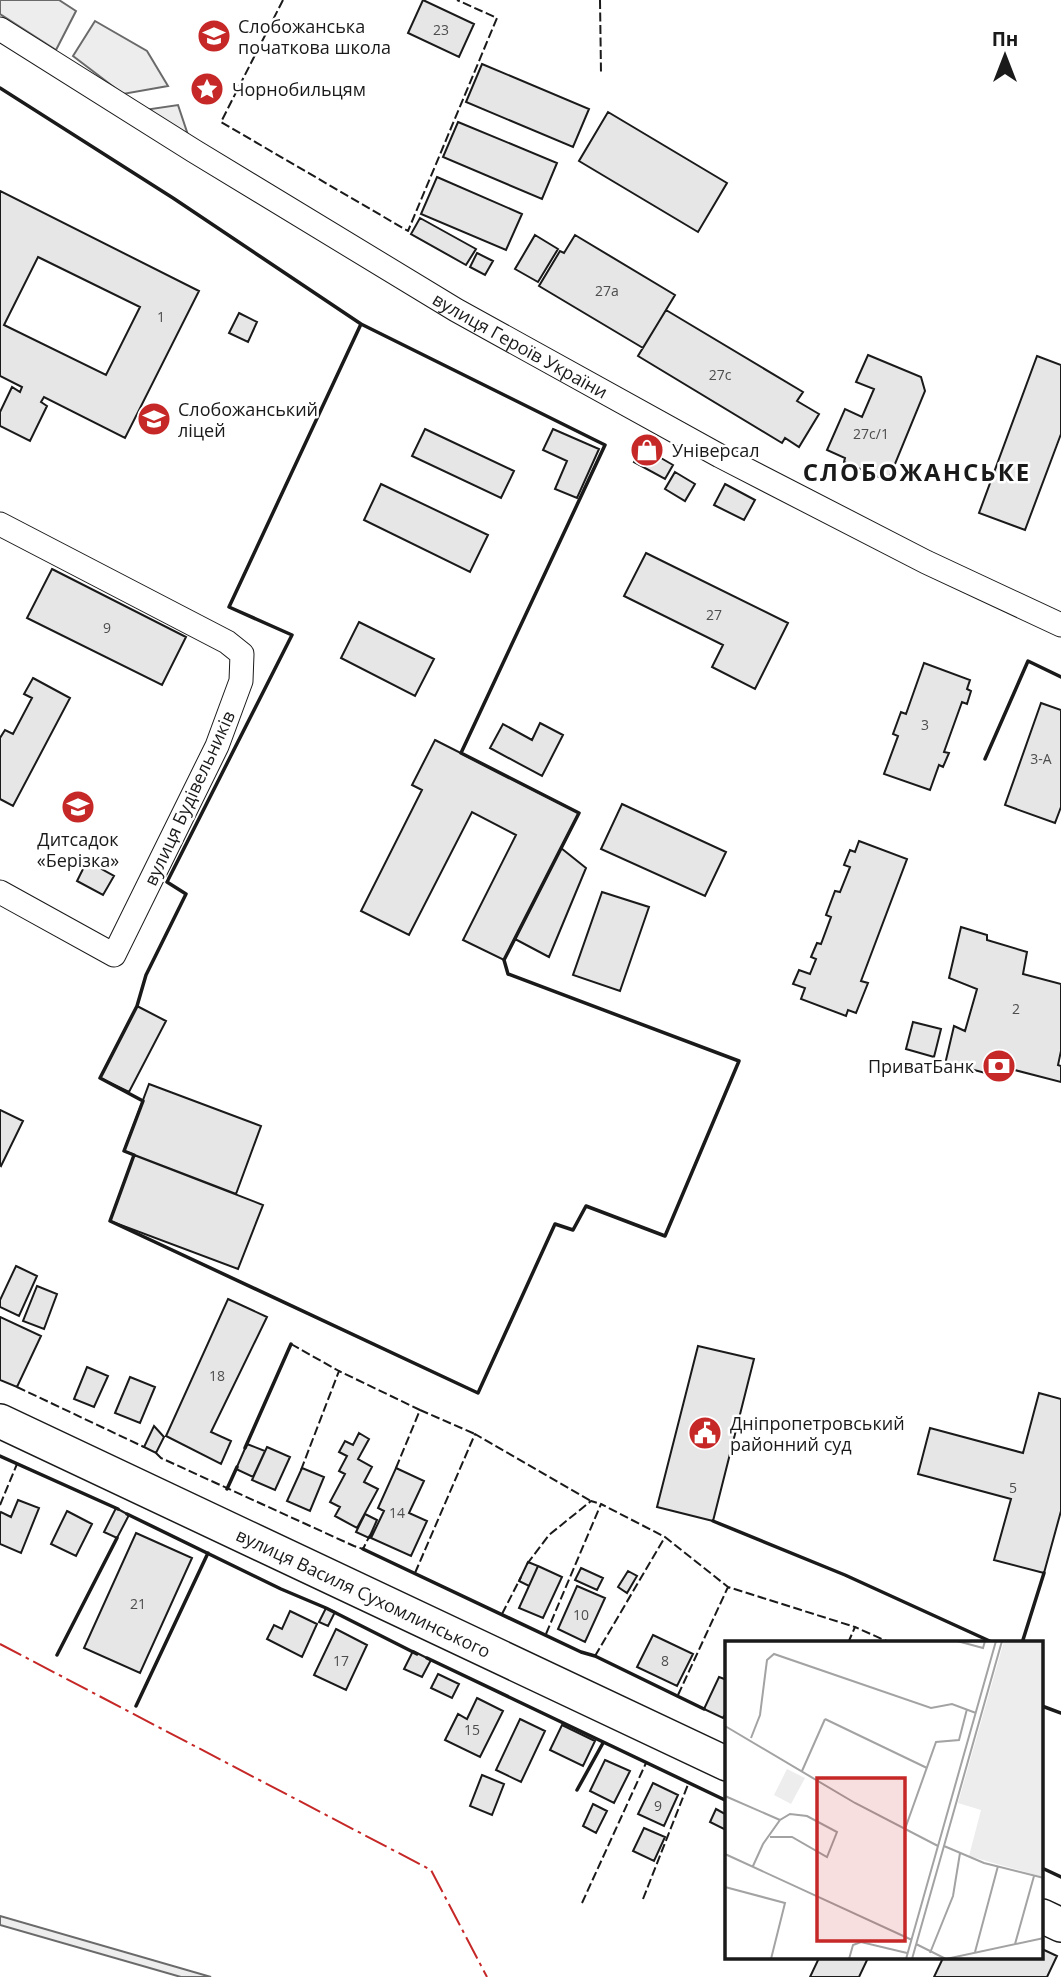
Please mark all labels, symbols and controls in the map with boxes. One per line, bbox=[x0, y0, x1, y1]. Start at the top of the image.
place label: Cлобожанська початкова школа bbox=[238, 14, 391, 59]
school or university icon: Cлобожанська початкова школа bbox=[195, 17, 233, 55]
house number: 23 bbox=[433, 20, 449, 39]
north arrow bbox=[970, 21, 1040, 91]
text: Пн bbox=[992, 26, 1018, 52]
place icon: Чорнобильцям bbox=[188, 70, 226, 108]
place label: Чорнобильцям bbox=[232, 77, 366, 101]
house number: 27а bbox=[595, 281, 619, 300]
street label: вулиця Героїв України bbox=[428, 287, 612, 404]
house number: 1 bbox=[157, 307, 165, 326]
house number: 27c bbox=[709, 365, 732, 384]
place label: Слобожанський ліцей bbox=[178, 397, 318, 442]
school or university icon: Слобожанський ліцей bbox=[135, 400, 173, 438]
house number: 27с/1 bbox=[853, 424, 889, 443]
shop icon: Універсал bbox=[628, 431, 666, 469]
place label: Універсал bbox=[672, 438, 759, 462]
district label: СЛОБОЖАНСЬКЕ bbox=[803, 455, 1031, 488]
house number: 27 bbox=[706, 605, 722, 624]
house number: 9 bbox=[103, 618, 111, 637]
street label: вулиця Будівельників bbox=[138, 707, 240, 889]
house number: 3 bbox=[921, 715, 929, 734]
house number: 3-А bbox=[1030, 749, 1052, 768]
school or university icon: Дитсадок «Берізка» bbox=[59, 788, 97, 826]
place label: Дитсадок «Берізка» bbox=[37, 827, 119, 872]
house number: 2 bbox=[1012, 999, 1020, 1018]
bank icon: ПриватБанк bbox=[980, 1047, 1018, 1085]
place label: ПриватБанк bbox=[868, 1054, 975, 1078]
house number: 18 bbox=[209, 1366, 225, 1385]
place label: Дніпропетровський районний суд bbox=[730, 1411, 905, 1456]
public building icon: Дніпропетровський районний суд bbox=[686, 1414, 724, 1452]
house number: 5 bbox=[1009, 1478, 1017, 1497]
house number: 14 bbox=[389, 1503, 405, 1522]
street label: вулиця Василя Сухомлинського bbox=[232, 1522, 495, 1663]
house number: 21 bbox=[130, 1594, 146, 1613]
house number: 10 bbox=[573, 1605, 589, 1624]
inset map bbox=[725, 1641, 1044, 1960]
house number: 17 bbox=[333, 1651, 349, 1670]
house number: 8 bbox=[661, 1651, 669, 1670]
house number: 15 bbox=[464, 1720, 480, 1739]
house number: 9 bbox=[654, 1796, 662, 1815]

